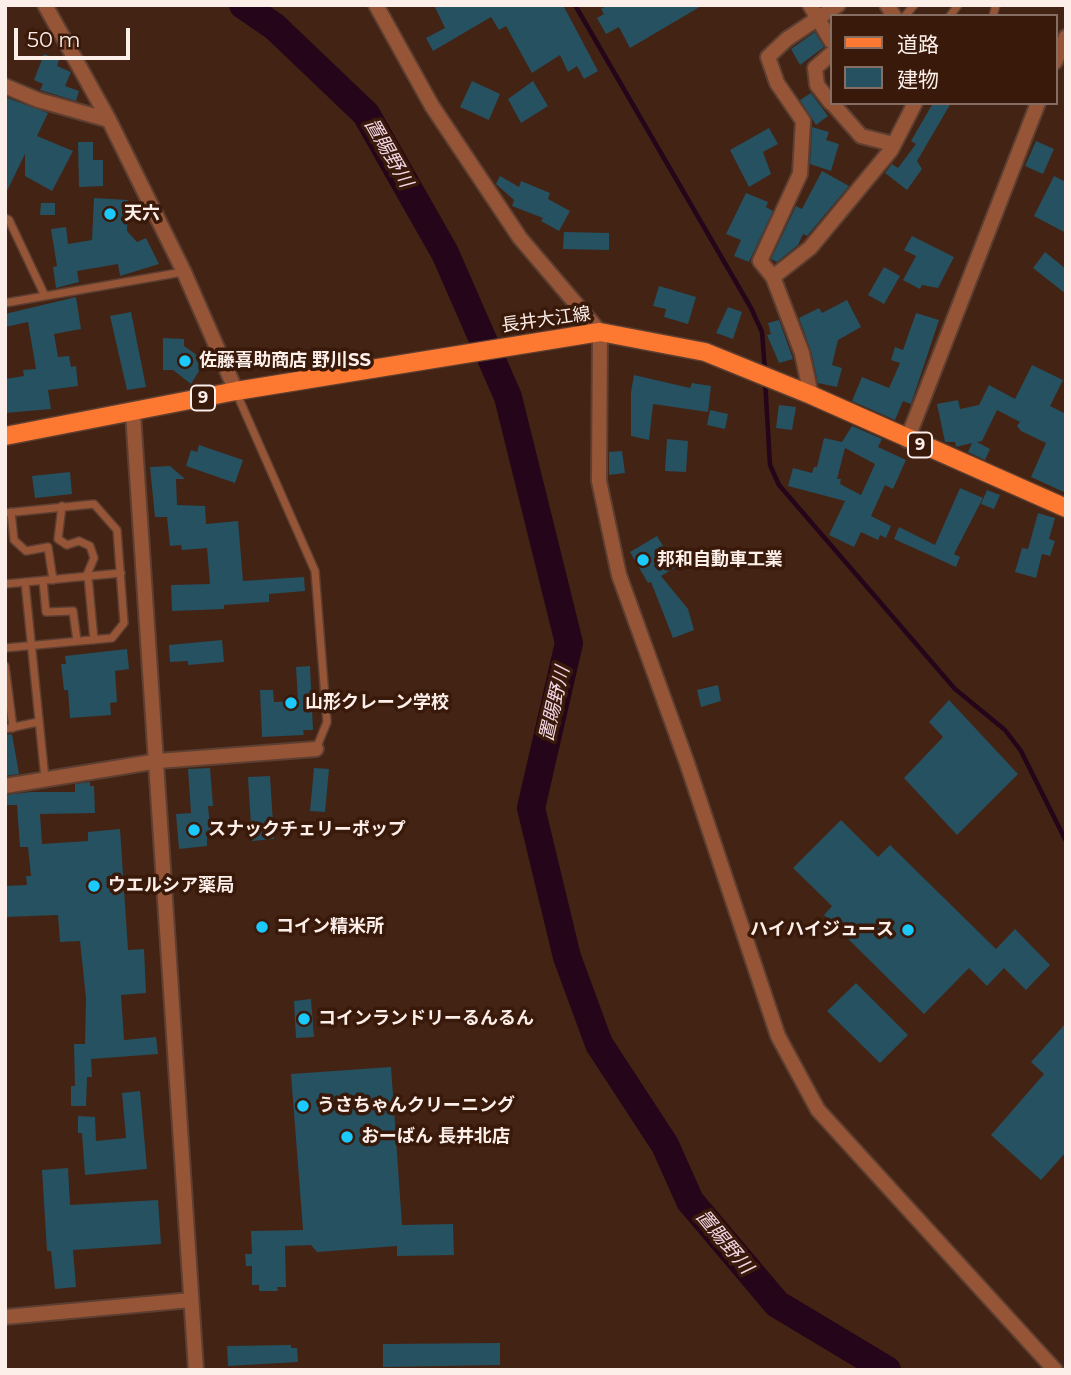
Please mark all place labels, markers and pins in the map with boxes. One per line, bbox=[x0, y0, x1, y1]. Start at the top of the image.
place label: 天六 bbox=[124, 203, 160, 225]
marker: 天六 bbox=[102, 206, 118, 222]
place label: 佐藤喜助商店 野川SS bbox=[199, 350, 371, 372]
marker: 佐藤喜助商店 野川SS bbox=[177, 353, 193, 369]
place label: 邦和自動車工業 bbox=[657, 549, 783, 571]
marker: 邦和自動車工業 bbox=[635, 552, 651, 568]
place label: 山形クレーン学校 bbox=[305, 692, 449, 714]
marker: 山形クレーン学校 bbox=[283, 695, 299, 711]
place label: スナックチェリーポップ bbox=[208, 819, 406, 841]
marker: スナックチェリーポップ bbox=[186, 822, 202, 838]
place label: ウエルシア薬局 bbox=[108, 875, 234, 897]
marker: ウエルシア薬局 bbox=[86, 878, 102, 894]
place label: コイン精米所 bbox=[276, 916, 384, 938]
marker: コイン精米所 bbox=[254, 919, 270, 935]
place label: ハイハイジュース bbox=[750, 919, 894, 941]
marker: ハイハイジュース bbox=[900, 922, 916, 938]
place label: コインランドリーるんるん bbox=[318, 1008, 534, 1030]
marker: コインランドリーるんるん bbox=[296, 1011, 312, 1027]
place label: うさちゃんクリーニング bbox=[317, 1095, 515, 1117]
marker: うさちゃんクリーニング bbox=[295, 1098, 311, 1114]
place label: おーばん 長井北店 bbox=[361, 1126, 510, 1148]
marker: おーばん 長井北店 bbox=[339, 1129, 355, 1145]

